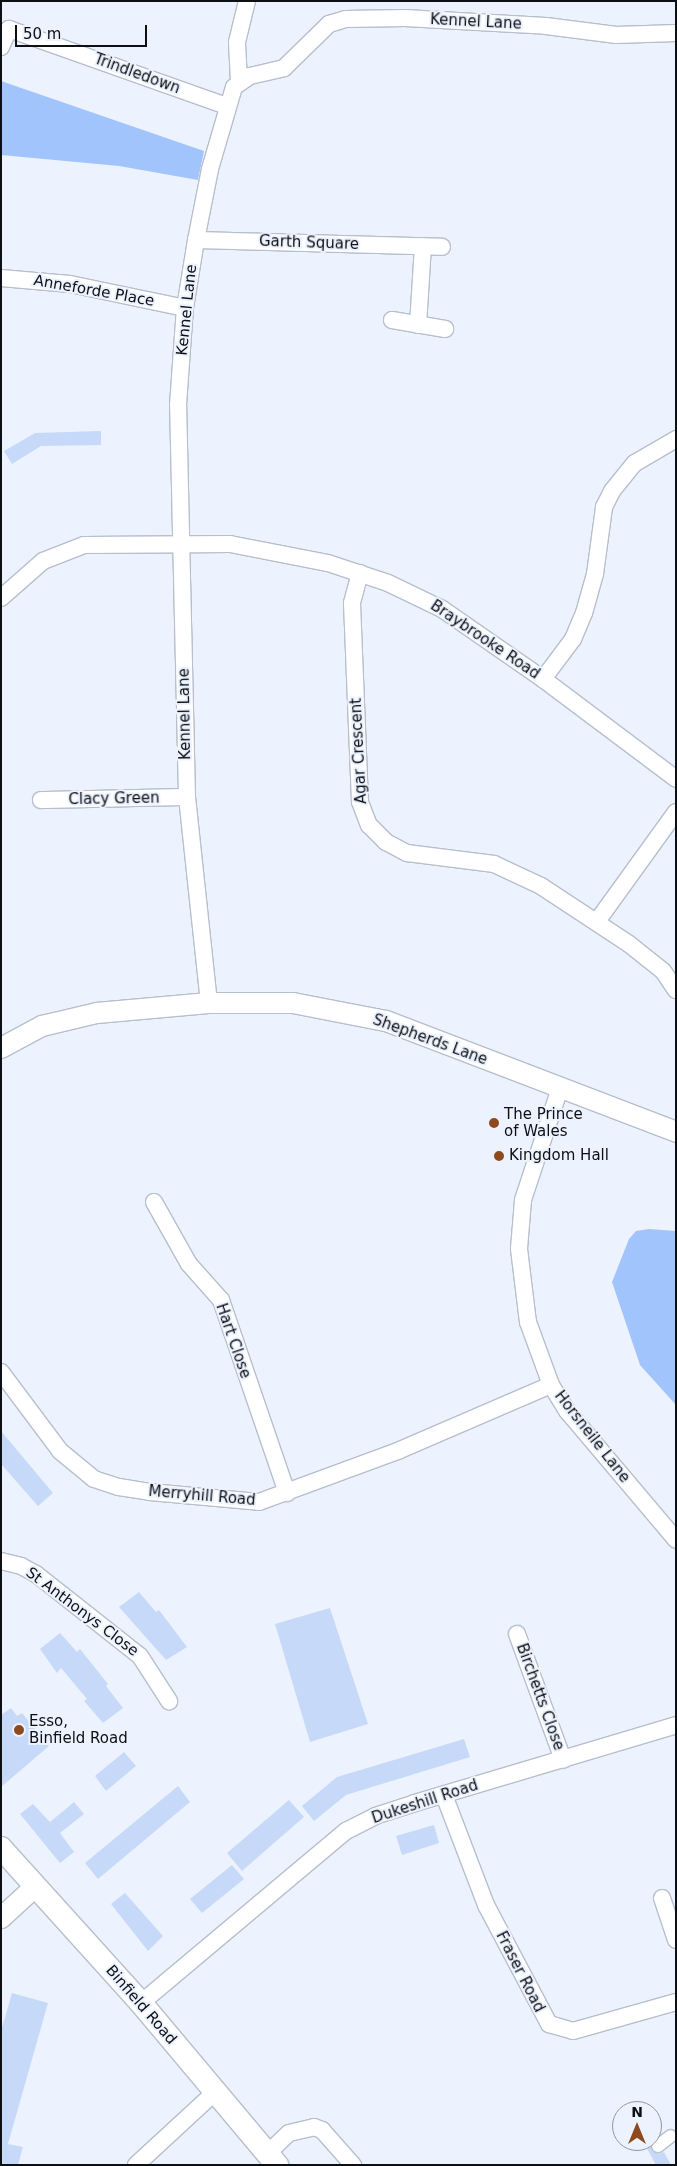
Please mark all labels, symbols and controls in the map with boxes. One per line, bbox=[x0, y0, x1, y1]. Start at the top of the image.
street label: Kennel Lane bbox=[430, 11, 522, 33]
scale bar bbox=[18, 15, 150, 47]
text: 50 m bbox=[23, 25, 61, 43]
street label: Trindledown bbox=[92, 50, 182, 98]
street label: Garth Square bbox=[259, 232, 359, 254]
street label: Kennel Lane bbox=[173, 263, 201, 357]
street label: Anneforde Place bbox=[32, 272, 156, 310]
street label: Braybrooke Road bbox=[427, 597, 543, 683]
street label: Kennel Lane bbox=[175, 668, 195, 760]
street label: Agar Crescent bbox=[347, 698, 371, 804]
street label: Clacy Green bbox=[68, 789, 160, 809]
street label: Shepherds Lane bbox=[370, 1011, 490, 1069]
place label: The Prince of Wales bbox=[504, 1105, 583, 1140]
marker: The Prince of Wales bbox=[488, 1117, 500, 1129]
place label: Kingdom Hall bbox=[509, 1147, 609, 1165]
marker: Kingdom Hall bbox=[493, 1150, 505, 1162]
street label: Hart Close bbox=[212, 1301, 254, 1381]
street label: Horsneile Lane bbox=[550, 1387, 634, 1487]
street label: Merryhill Road bbox=[148, 1482, 256, 1510]
street label: St Anthonys Close bbox=[22, 1564, 142, 1660]
street label: Birchetts Close bbox=[512, 1641, 568, 1753]
place label: Esso, Binfield Road bbox=[29, 1712, 128, 1747]
marker: Esso, Binfield Road bbox=[13, 1724, 25, 1736]
street label: Dukeshill Road bbox=[370, 1776, 480, 1828]
street label: Fraser Road bbox=[492, 1928, 548, 2016]
street label: Binfield Road bbox=[102, 1962, 180, 2048]
north arrow bbox=[612, 2101, 662, 2151]
text: N bbox=[631, 2104, 643, 2120]

